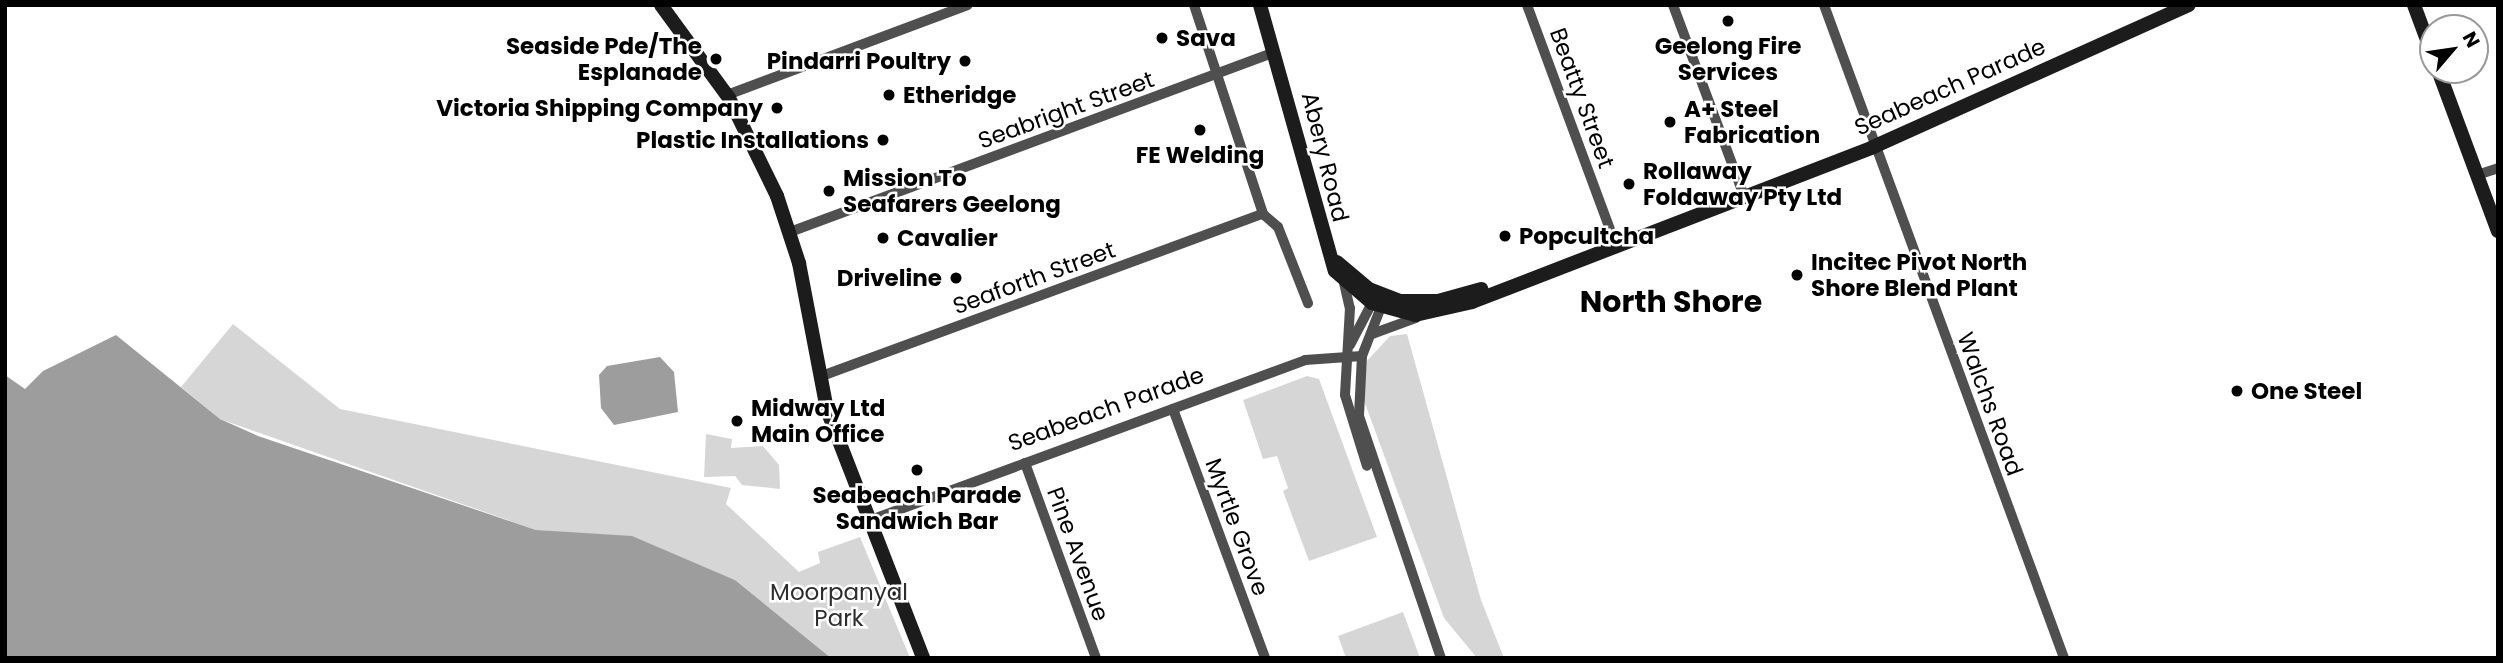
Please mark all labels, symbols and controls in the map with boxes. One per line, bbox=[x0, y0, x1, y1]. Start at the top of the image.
marker: Geelong Fire Services bbox=[1720, 13, 1736, 29]
north arrow bbox=[2419, 14, 2489, 84]
place label: Sava bbox=[1176, 24, 1236, 52]
street label: Beatty Street bbox=[1544, 24, 1620, 172]
text: N bbox=[2456, 27, 2486, 52]
marker: Sava bbox=[1154, 30, 1170, 46]
place label: Seaside Pde/The Esplanade bbox=[506, 32, 702, 86]
place label: Geelong Fire Services bbox=[1655, 32, 1801, 86]
street label: Seabeach Parade bbox=[1850, 32, 2050, 142]
place label: Pindarri Poultry bbox=[767, 47, 951, 75]
marker: Seaside Pde/The Esplanade bbox=[708, 51, 724, 67]
marker: Pindarri Poultry bbox=[957, 53, 973, 69]
street label: Seabright Street bbox=[974, 65, 1158, 155]
place label: Etheridge bbox=[903, 81, 1016, 109]
marker: Etheridge bbox=[881, 87, 897, 103]
street label: Abery Road bbox=[1296, 89, 1354, 225]
place label: Victoria Shipping Company bbox=[436, 94, 763, 122]
place label: A+ Steel Fabrication bbox=[1684, 95, 1820, 149]
marker: Victoria Shipping Company bbox=[769, 100, 785, 116]
marker: A+ Steel Fabrication bbox=[1662, 114, 1678, 130]
marker: FE Welding bbox=[1192, 122, 1208, 138]
place label: Plastic Installations bbox=[636, 126, 869, 154]
marker: Plastic Installations bbox=[875, 132, 891, 148]
place label: FE Welding bbox=[1136, 141, 1264, 169]
place label: Rollaway Foldaway Pty Ltd bbox=[1643, 157, 1842, 211]
place label: Mission To Seafarers Geelong bbox=[843, 164, 1061, 218]
marker: Rollaway Foldaway Pty Ltd bbox=[1621, 176, 1637, 192]
marker: Mission To Seafarers Geelong bbox=[821, 183, 837, 199]
place label: Popcultcha bbox=[1519, 222, 1654, 250]
place label: Cavalier bbox=[897, 224, 998, 252]
marker: Popcultcha bbox=[1497, 228, 1513, 244]
marker: Cavalier bbox=[875, 230, 891, 246]
street label: Seaforth Street bbox=[949, 236, 1119, 320]
place label: Incitec Pivot North Shore Blend Plant bbox=[1811, 248, 2027, 302]
place label: Driveline bbox=[837, 264, 942, 292]
marker: Incitec Pivot North Shore Blend Plant bbox=[1789, 267, 1805, 283]
marker: Driveline bbox=[948, 270, 964, 286]
district label: North Shore bbox=[1580, 284, 1762, 320]
street label: Walchs Road bbox=[1951, 329, 2029, 479]
street label: Seabeach Parade bbox=[1004, 361, 1208, 457]
place label: One Steel bbox=[2251, 377, 2362, 405]
marker: One Steel bbox=[2229, 383, 2245, 399]
place label: Midway Ltd Main Office bbox=[751, 394, 885, 448]
marker: Midway Ltd Main Office bbox=[729, 413, 745, 429]
street label: Myrtle Grove bbox=[1199, 455, 1275, 599]
marker: Seabeach Parade Sandwich Bar bbox=[909, 462, 925, 478]
place label: Seabeach Parade Sandwich Bar bbox=[813, 481, 1021, 535]
street label: Pine Avenue bbox=[1041, 483, 1115, 625]
park label: Moorpanyal Park bbox=[770, 578, 908, 632]

